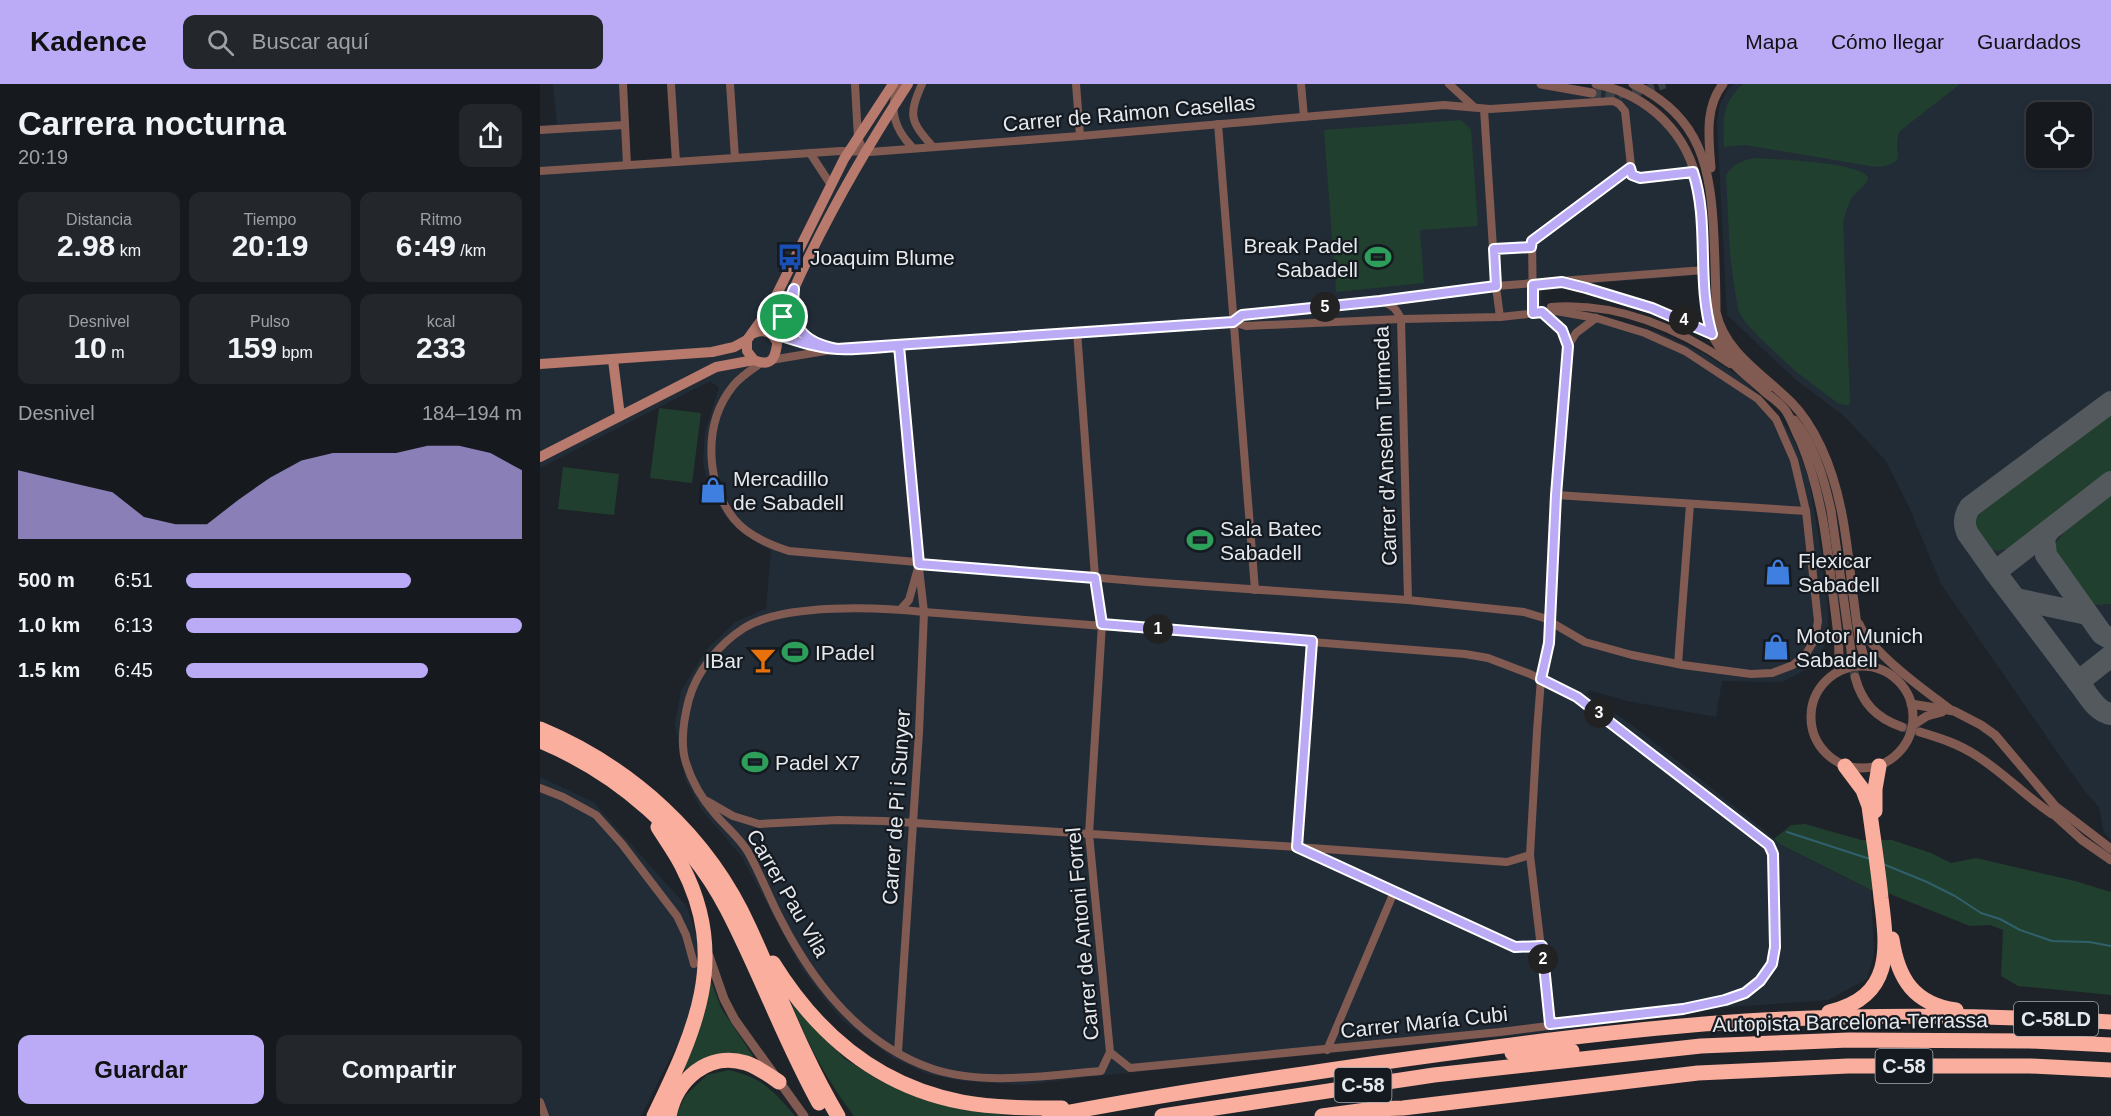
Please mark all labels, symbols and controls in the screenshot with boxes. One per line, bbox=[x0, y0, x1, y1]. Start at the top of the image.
search box bbox=[183, 15, 603, 69]
text: Kadence bbox=[30, 26, 147, 57]
icon: search bbox=[204, 26, 237, 59]
text: Buscar aquí bbox=[252, 29, 369, 54]
text: Mapa bbox=[1745, 30, 1798, 53]
text: Cómo llegar bbox=[1831, 30, 1944, 53]
text: Guardados bbox=[1977, 30, 2081, 53]
street label: Carrer de Raimon Casellas bbox=[1002, 91, 1256, 135]
map controls bbox=[2026, 102, 2092, 168]
button: locate bbox=[2026, 102, 2092, 168]
button: share bbox=[459, 104, 522, 167]
text: Carrera nocturna bbox=[18, 105, 286, 142]
text: 20:19 bbox=[18, 146, 68, 168]
text: Distancia bbox=[66, 211, 132, 228]
text: Tiempo bbox=[244, 211, 296, 228]
text: Ritmo bbox=[420, 211, 462, 228]
text: 2.98 bbox=[57, 229, 115, 262]
text: 20:19 bbox=[232, 229, 308, 262]
text: 6:49 bbox=[396, 229, 456, 262]
place label: Break Padel Sabadell bbox=[1244, 234, 1358, 281]
text: km bbox=[115, 242, 141, 259]
text: /km bbox=[456, 242, 486, 259]
bus stop icon: Joaquim Blume bbox=[775, 242, 805, 272]
sports icon: Break Padel Sabadell bbox=[1363, 242, 1393, 272]
place label: Joaquim Blume bbox=[810, 246, 955, 269]
pin bbox=[757, 291, 808, 342]
pin: 5 bbox=[1310, 292, 1340, 322]
text: 5 bbox=[1321, 298, 1329, 315]
icon: arrive bbox=[766, 300, 799, 333]
pin: 4 bbox=[1669, 305, 1699, 335]
text: 4 bbox=[1680, 311, 1688, 328]
text: Desnivel bbox=[68, 313, 130, 330]
text: Pulso bbox=[250, 313, 290, 330]
text: kcal bbox=[427, 313, 455, 330]
street label: Carrer d'Anselm Turmeda bbox=[1369, 325, 1401, 566]
text: 10 bbox=[73, 331, 107, 364]
text: 159 bbox=[227, 331, 277, 364]
text: 233 bbox=[416, 331, 466, 364]
text: m bbox=[107, 344, 125, 361]
text: bpm bbox=[277, 344, 313, 361]
text: Desnivel bbox=[18, 402, 95, 424]
text: 184–194 m bbox=[422, 402, 522, 424]
place label: Mercadillo de Sabadell bbox=[733, 467, 844, 514]
shop icon: Mercadillo de Sabadell bbox=[698, 475, 728, 505]
place label: Sala Batec Sabadell bbox=[1220, 517, 1322, 564]
sports icon: Sala Batec Sabadell bbox=[1185, 525, 1215, 555]
place label: Flexicar Sabadell bbox=[1798, 549, 1880, 596]
shop icon: Flexicar Sabadell bbox=[1763, 557, 1793, 587]
text: 500 m bbox=[18, 569, 75, 591]
text: 6:51 bbox=[114, 569, 153, 591]
text: 1.0 km bbox=[18, 614, 80, 636]
text: 6:13 bbox=[114, 614, 153, 636]
pin: 1 bbox=[1143, 614, 1173, 644]
text: 1 bbox=[1154, 620, 1162, 637]
place label: Motor Munich Sabadell bbox=[1796, 624, 1923, 671]
shop icon: Motor Munich Sabadell bbox=[1761, 632, 1791, 662]
sports icon: IPadel bbox=[780, 637, 810, 667]
place label: IPadel bbox=[815, 641, 875, 664]
bar icon: IBar bbox=[748, 645, 778, 675]
place label: IBar bbox=[704, 649, 743, 672]
text: 1.5 km bbox=[18, 659, 80, 681]
text: 6:45 bbox=[114, 659, 153, 681]
pin: 3 bbox=[1584, 698, 1614, 728]
text: 3 bbox=[1595, 704, 1603, 721]
street label: Carrer de Pi i Sunyer bbox=[878, 708, 914, 906]
sports icon: Padel X7 bbox=[740, 747, 770, 777]
place label: Padel X7 bbox=[775, 751, 860, 774]
street label: Carrer Pau Vila bbox=[742, 825, 834, 961]
street label: Carrer de Antoni Forrel bbox=[1061, 827, 1103, 1041]
pin: 2 bbox=[1528, 944, 1558, 974]
text: 2 bbox=[1539, 950, 1547, 967]
street label: Carrer María Cubi bbox=[1339, 1002, 1509, 1042]
road number: C-58LD bbox=[2014, 1002, 2098, 1036]
street label: Autopista Barcelona-Terrassa bbox=[1712, 1008, 1988, 1036]
button: Guardar bbox=[18, 1035, 264, 1104]
button: Compartir bbox=[276, 1035, 522, 1104]
road number: C-58 bbox=[1876, 1049, 1932, 1083]
road number: C-58 bbox=[1334, 1068, 1392, 1102]

